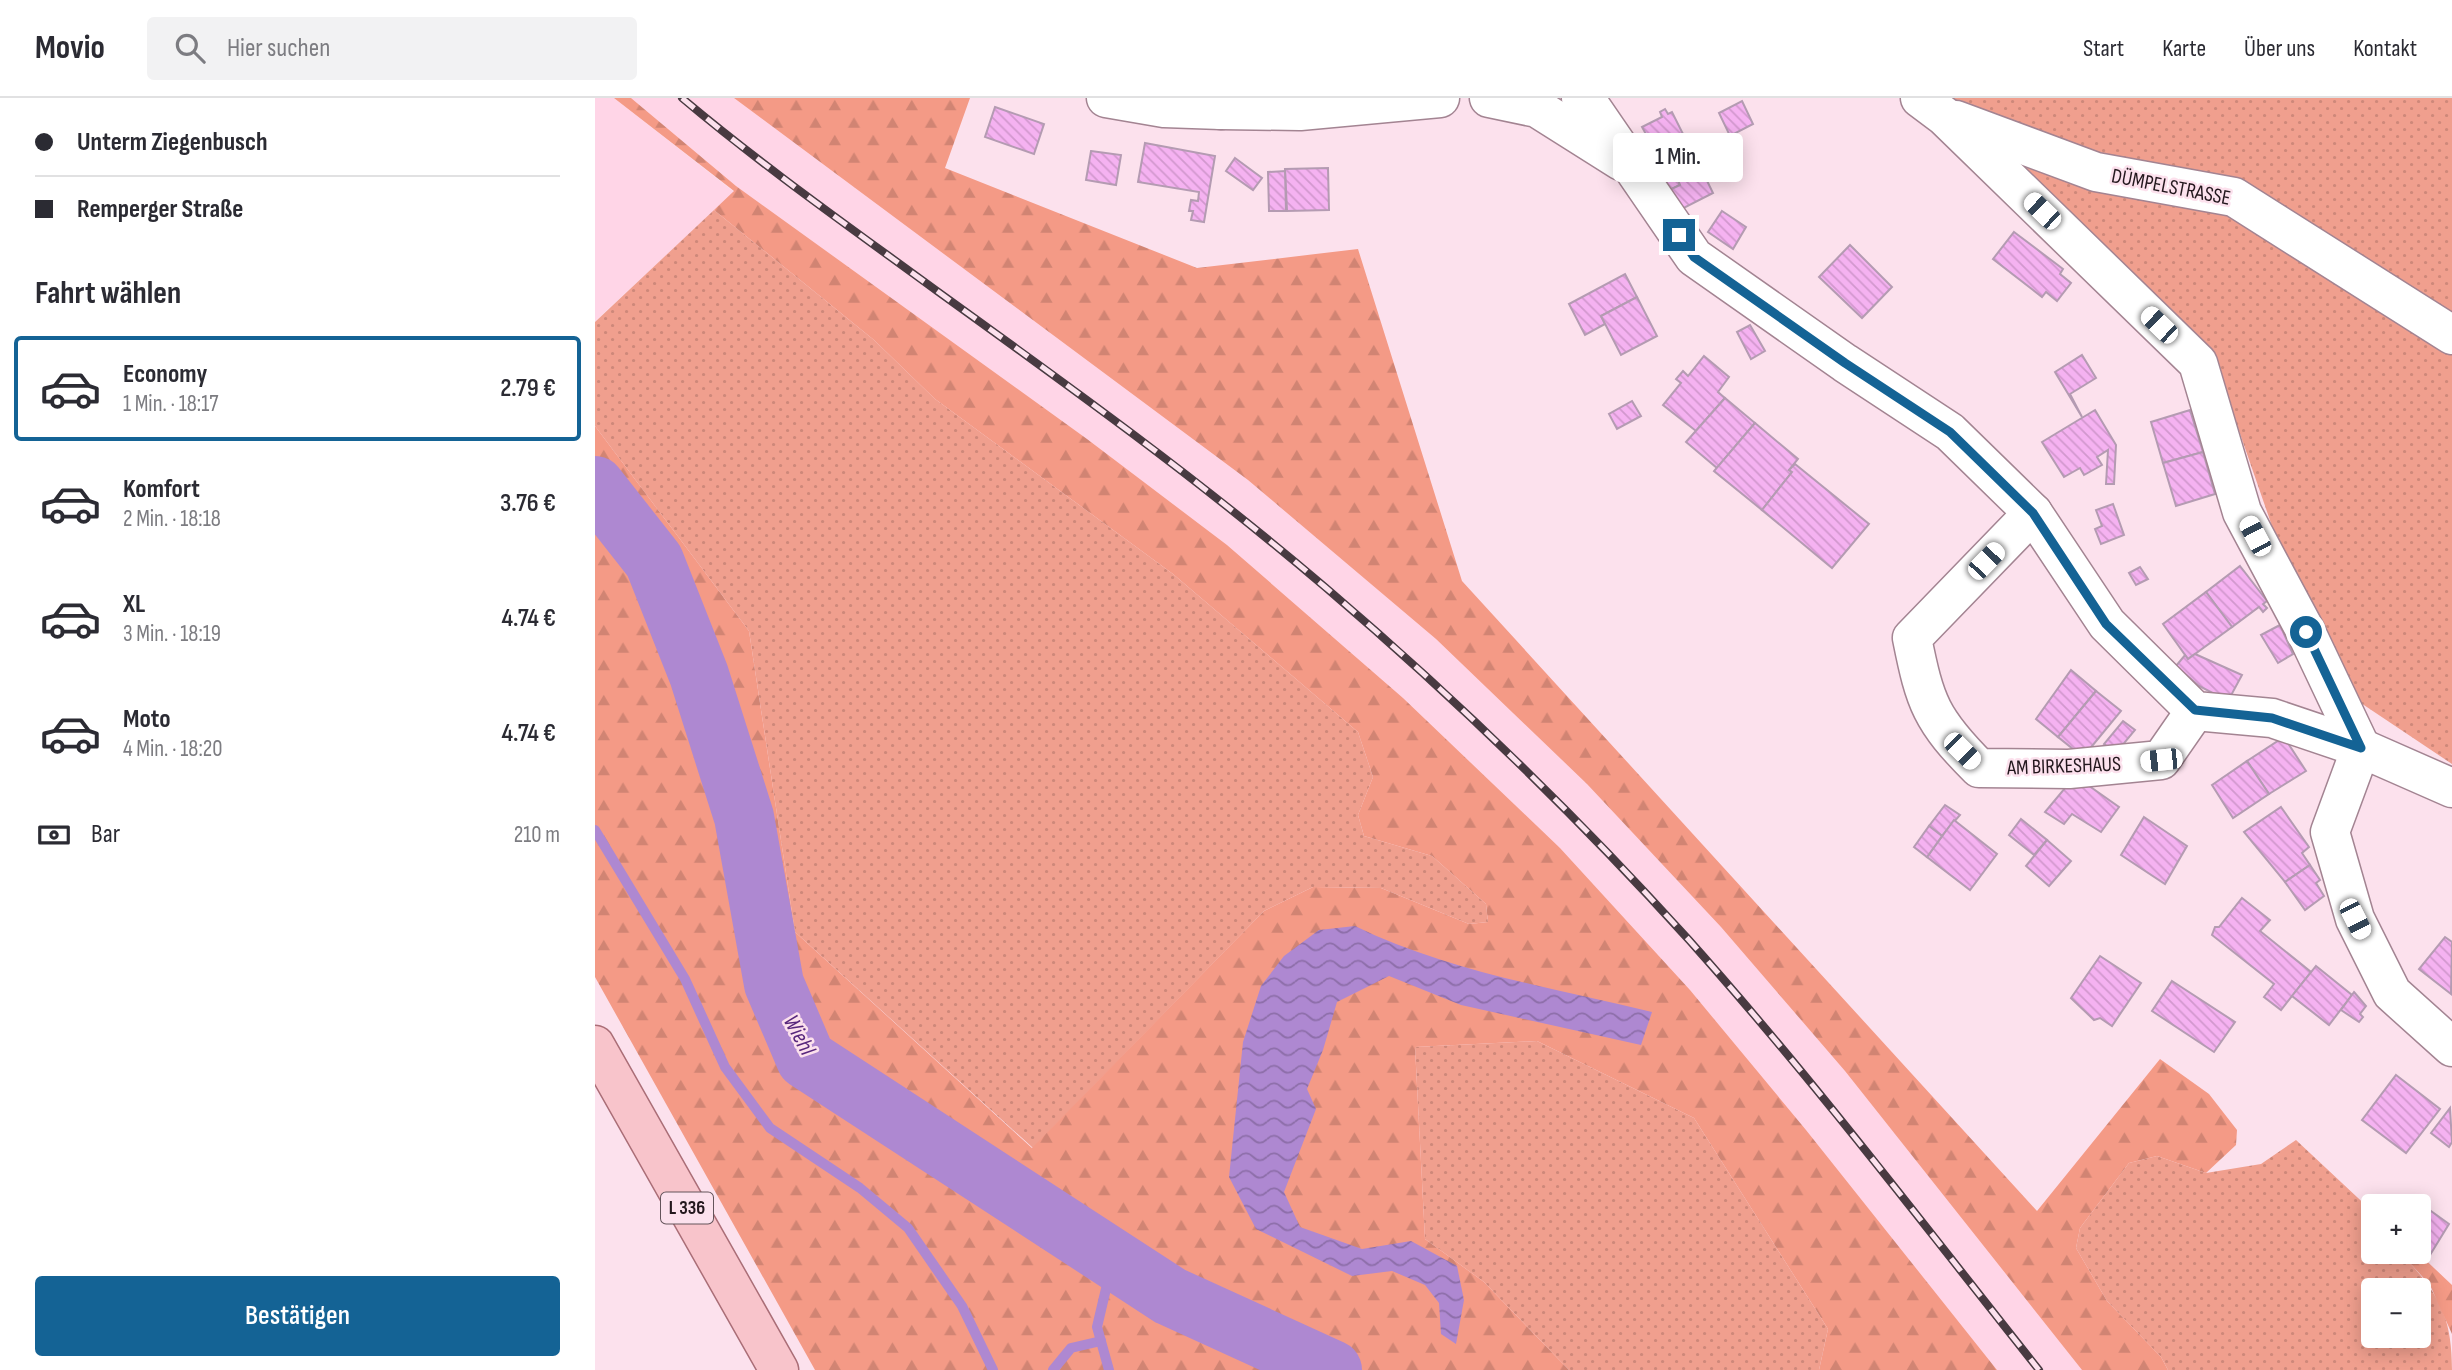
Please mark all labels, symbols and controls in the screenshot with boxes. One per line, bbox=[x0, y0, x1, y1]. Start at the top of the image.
search box bbox=[147, 17, 637, 80]
text: Movio bbox=[35, 28, 105, 68]
icon: search bbox=[171, 29, 209, 67]
text: Hier suchen bbox=[227, 33, 330, 64]
text: Start bbox=[2083, 34, 2124, 63]
text: Karte bbox=[2162, 34, 2206, 63]
text: Über uns bbox=[2244, 34, 2315, 63]
text: Kontakt bbox=[2353, 34, 2417, 63]
text: Unterm Ziegenbusch bbox=[77, 127, 268, 158]
callout: 1 Min. bbox=[1614, 134, 1744, 183]
text: 1 Min. bbox=[1655, 143, 1701, 171]
street label: DÜMPELSTRASSE bbox=[2109, 163, 2233, 211]
car bbox=[2020, 189, 2065, 233]
text: Remperger Straße bbox=[77, 194, 243, 225]
route end bbox=[1663, 219, 1695, 251]
text: Fahrt wählen bbox=[35, 274, 181, 313]
car bbox=[2137, 303, 2182, 347]
icon: car bbox=[39, 357, 102, 420]
text: Economy bbox=[123, 359, 207, 390]
text: 2.79 € bbox=[500, 373, 556, 404]
text: 1 Min. · 18:17 bbox=[123, 390, 218, 418]
icon: car bbox=[39, 472, 102, 535]
text: Komfort bbox=[123, 474, 200, 505]
text: 3.76 € bbox=[500, 488, 556, 519]
text: 2 Min. · 18:18 bbox=[123, 505, 221, 533]
car bbox=[2236, 513, 2275, 559]
car bbox=[1964, 539, 2009, 583]
icon: car bbox=[39, 587, 102, 650]
text: XL bbox=[123, 589, 145, 620]
text: 4.74 € bbox=[501, 603, 556, 634]
route start bbox=[2290, 616, 2322, 648]
text: 3 Min. · 18:19 bbox=[123, 620, 221, 648]
icon: car bbox=[39, 702, 102, 765]
text: Moto bbox=[123, 704, 171, 735]
text: 4.74 € bbox=[501, 718, 556, 749]
car bbox=[1940, 729, 1985, 773]
text: 4 Min. · 18:20 bbox=[123, 735, 223, 763]
car bbox=[2140, 747, 2183, 773]
street label: AM BIRKESHAUS bbox=[2006, 752, 2121, 781]
icon: cash bbox=[35, 816, 73, 854]
text: Bar bbox=[91, 819, 120, 850]
text: 210 m bbox=[514, 821, 560, 849]
car bbox=[2337, 896, 2374, 942]
water label: Wiehl bbox=[777, 1010, 822, 1061]
road number: L 336 bbox=[661, 1192, 713, 1224]
map controls bbox=[2361, 1194, 2431, 1348]
button: + bbox=[2361, 1194, 2431, 1264]
button: Bestätigen bbox=[35, 1276, 560, 1356]
button: − bbox=[2361, 1278, 2431, 1348]

